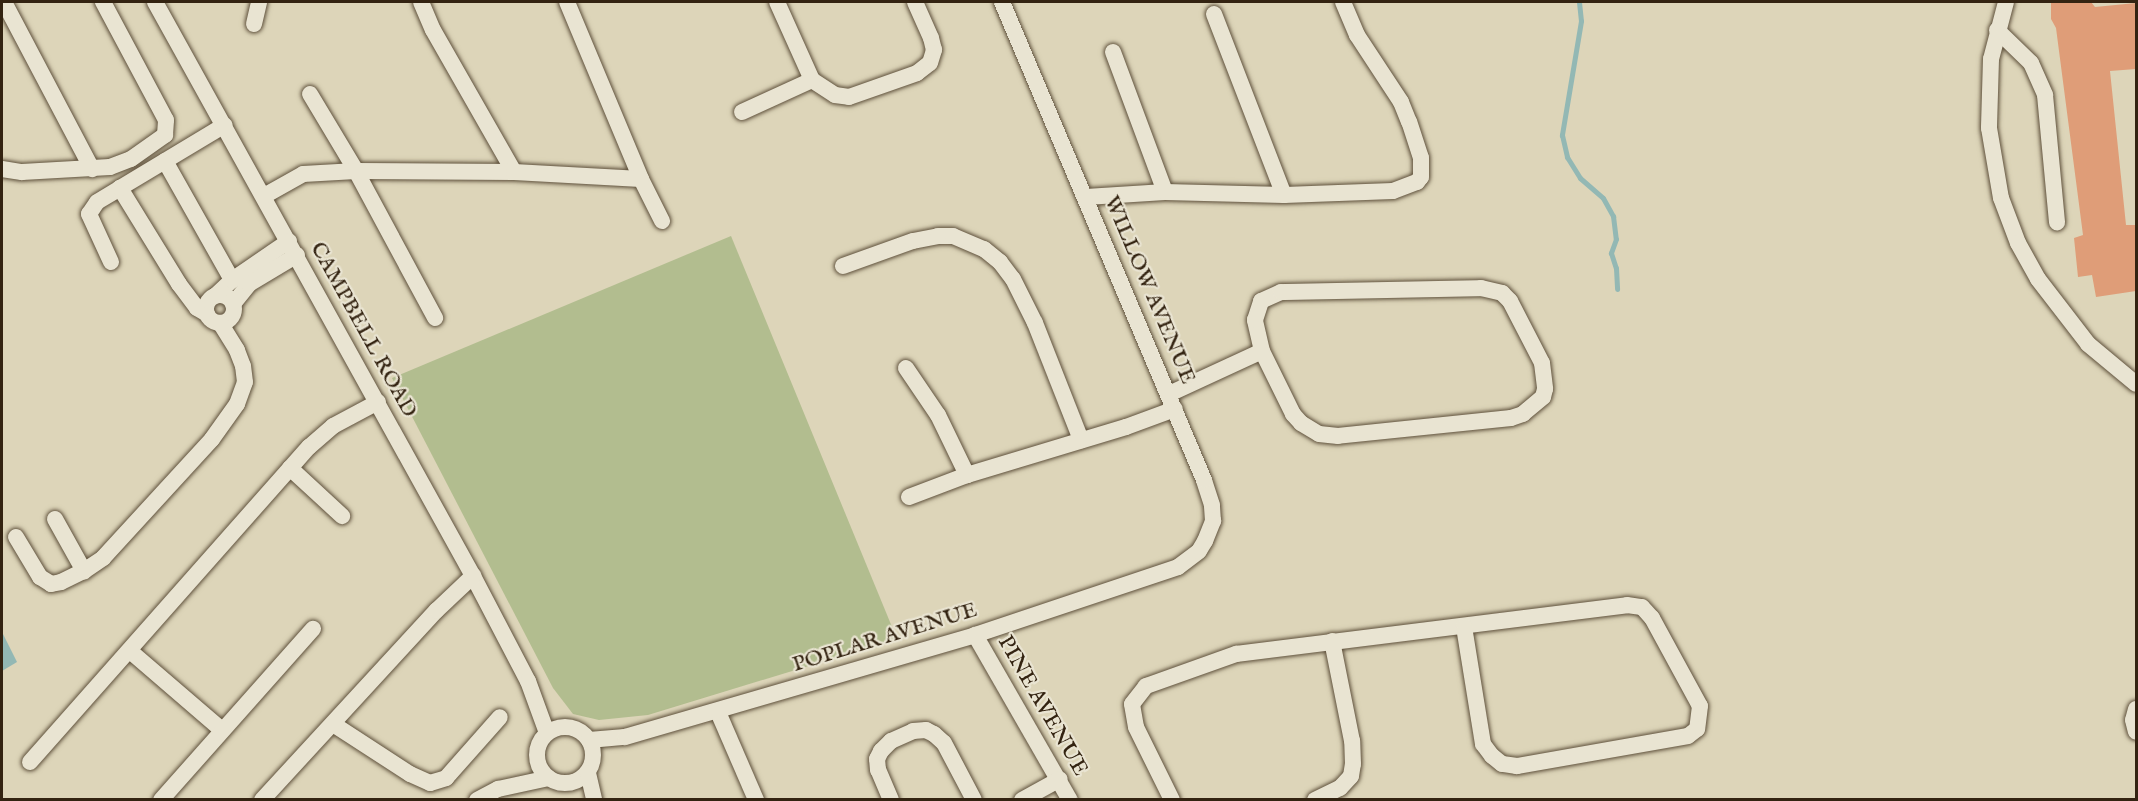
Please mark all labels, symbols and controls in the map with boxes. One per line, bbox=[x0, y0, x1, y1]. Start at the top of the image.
street label: WILLOW AVENUE bbox=[1097, 192, 1201, 388]
street label: CAMPBELL ROAD bbox=[304, 238, 422, 422]
street label: POPLAR AVENUE bbox=[789, 597, 981, 679]
street label: PINE AVENUE bbox=[991, 631, 1093, 781]

